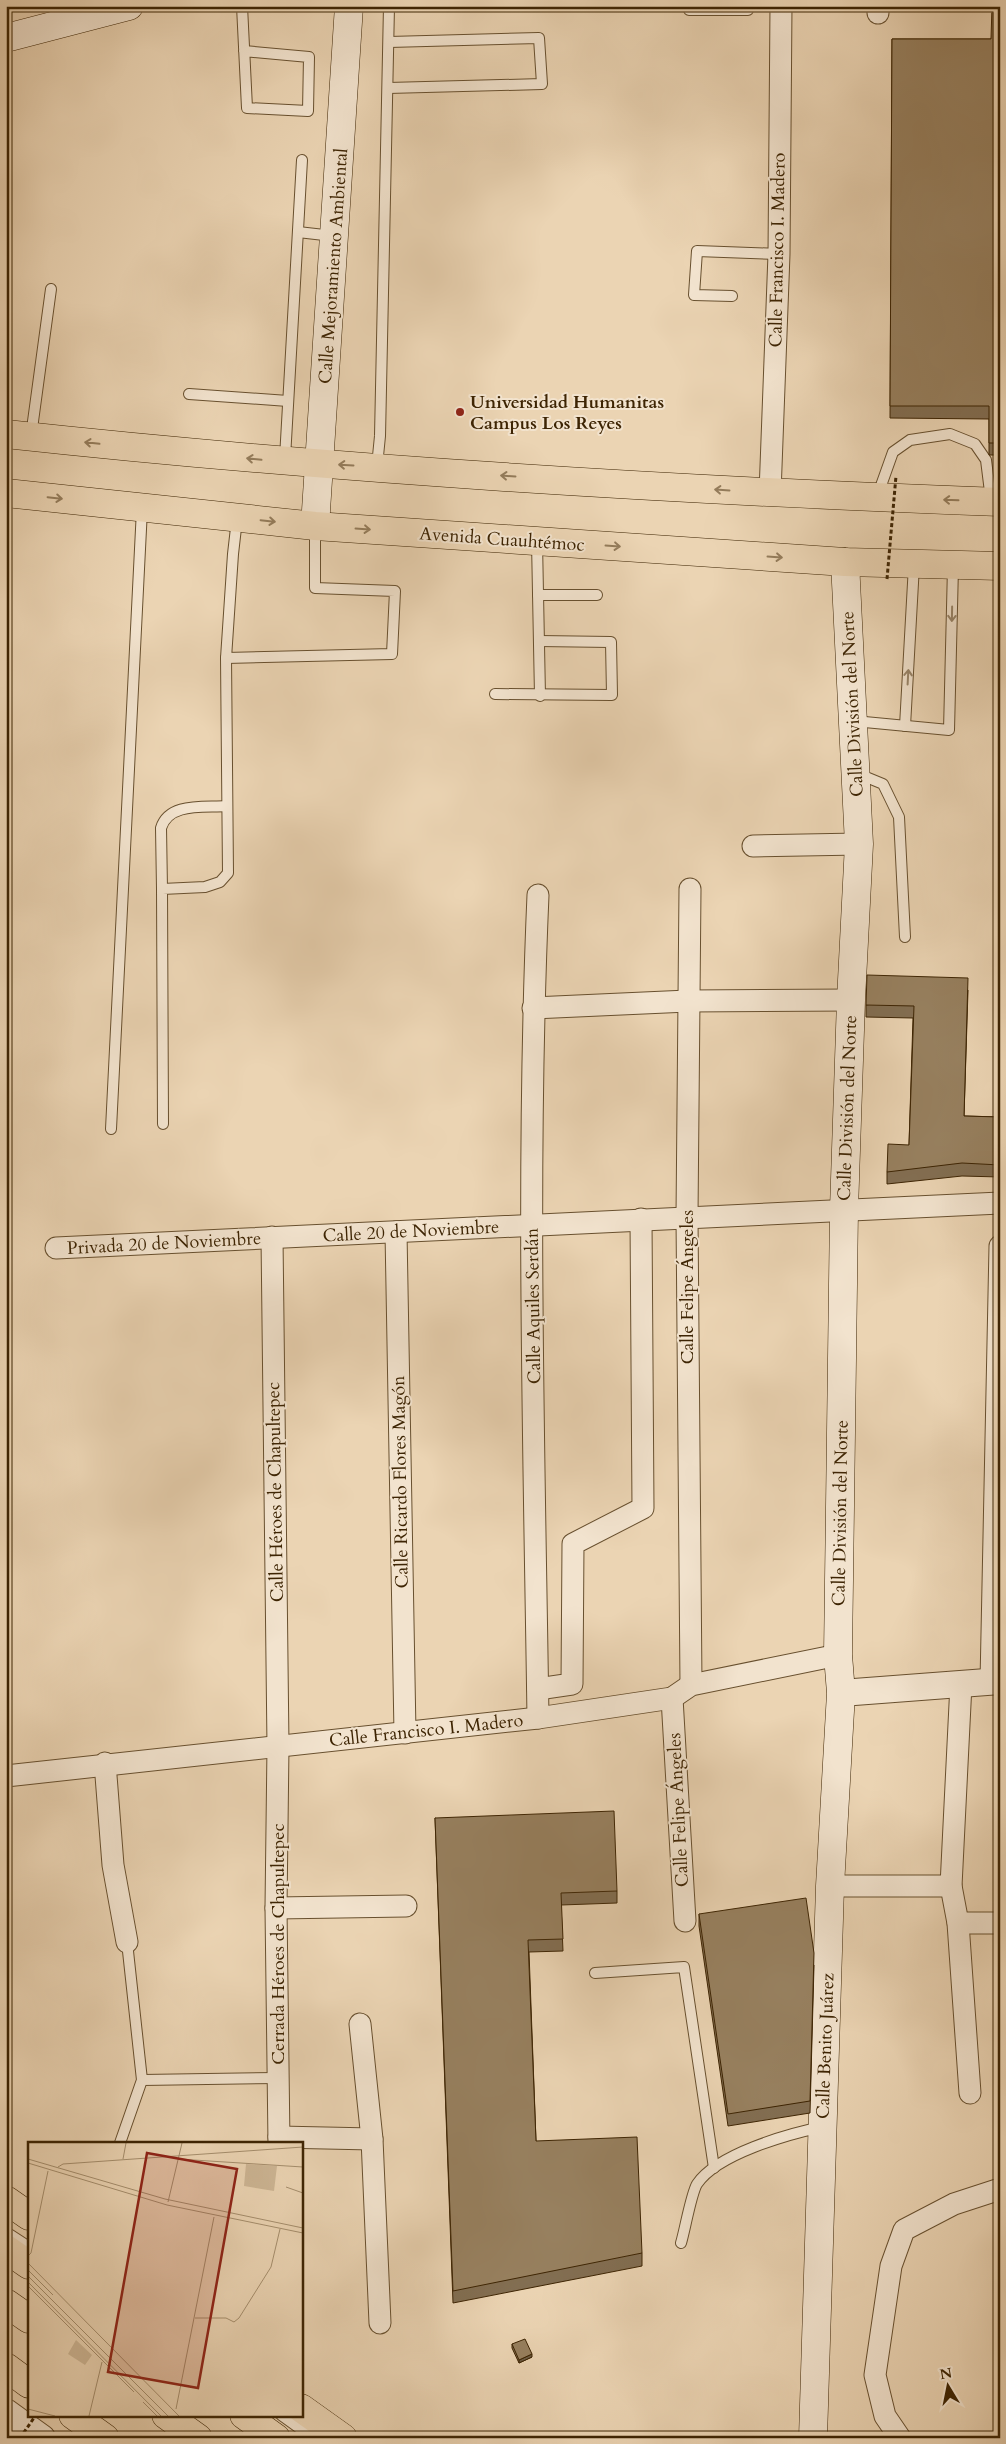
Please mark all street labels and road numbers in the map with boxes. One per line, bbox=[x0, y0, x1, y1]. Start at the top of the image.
street label: Calle Mejoramiento Ambiental bbox=[313, 147, 354, 385]
street label: Calle Francisco I. Madero bbox=[763, 152, 792, 348]
street label: Avenida Cuauhtémoc bbox=[418, 521, 586, 558]
street label: Calle División del Norte bbox=[835, 610, 870, 798]
street label: Calle División del Norte bbox=[832, 1015, 863, 1201]
street label: Calle Felipe Ángeles bbox=[675, 1210, 700, 1364]
street label: Calle 20 de Noviembre bbox=[322, 1214, 500, 1249]
street label: Privada 20 de Noviembre bbox=[66, 1226, 262, 1261]
street label: Calle Aquiles Serdán bbox=[520, 1227, 547, 1384]
street label: Calle Ricardo Flores Magón bbox=[386, 1375, 415, 1589]
street label: Calle Héroes de Chapultepec bbox=[261, 1382, 290, 1602]
street label: Calle División del Norte bbox=[826, 1420, 855, 1606]
street label: Calle Francisco I. Madero bbox=[328, 1708, 525, 1753]
street label: Calle Felipe Ángeles bbox=[662, 1732, 695, 1888]
street label: Cerrada Héroes de Chapultepec bbox=[266, 1823, 291, 2065]
street label: Calle Benito Juárez bbox=[810, 1973, 841, 2120]

